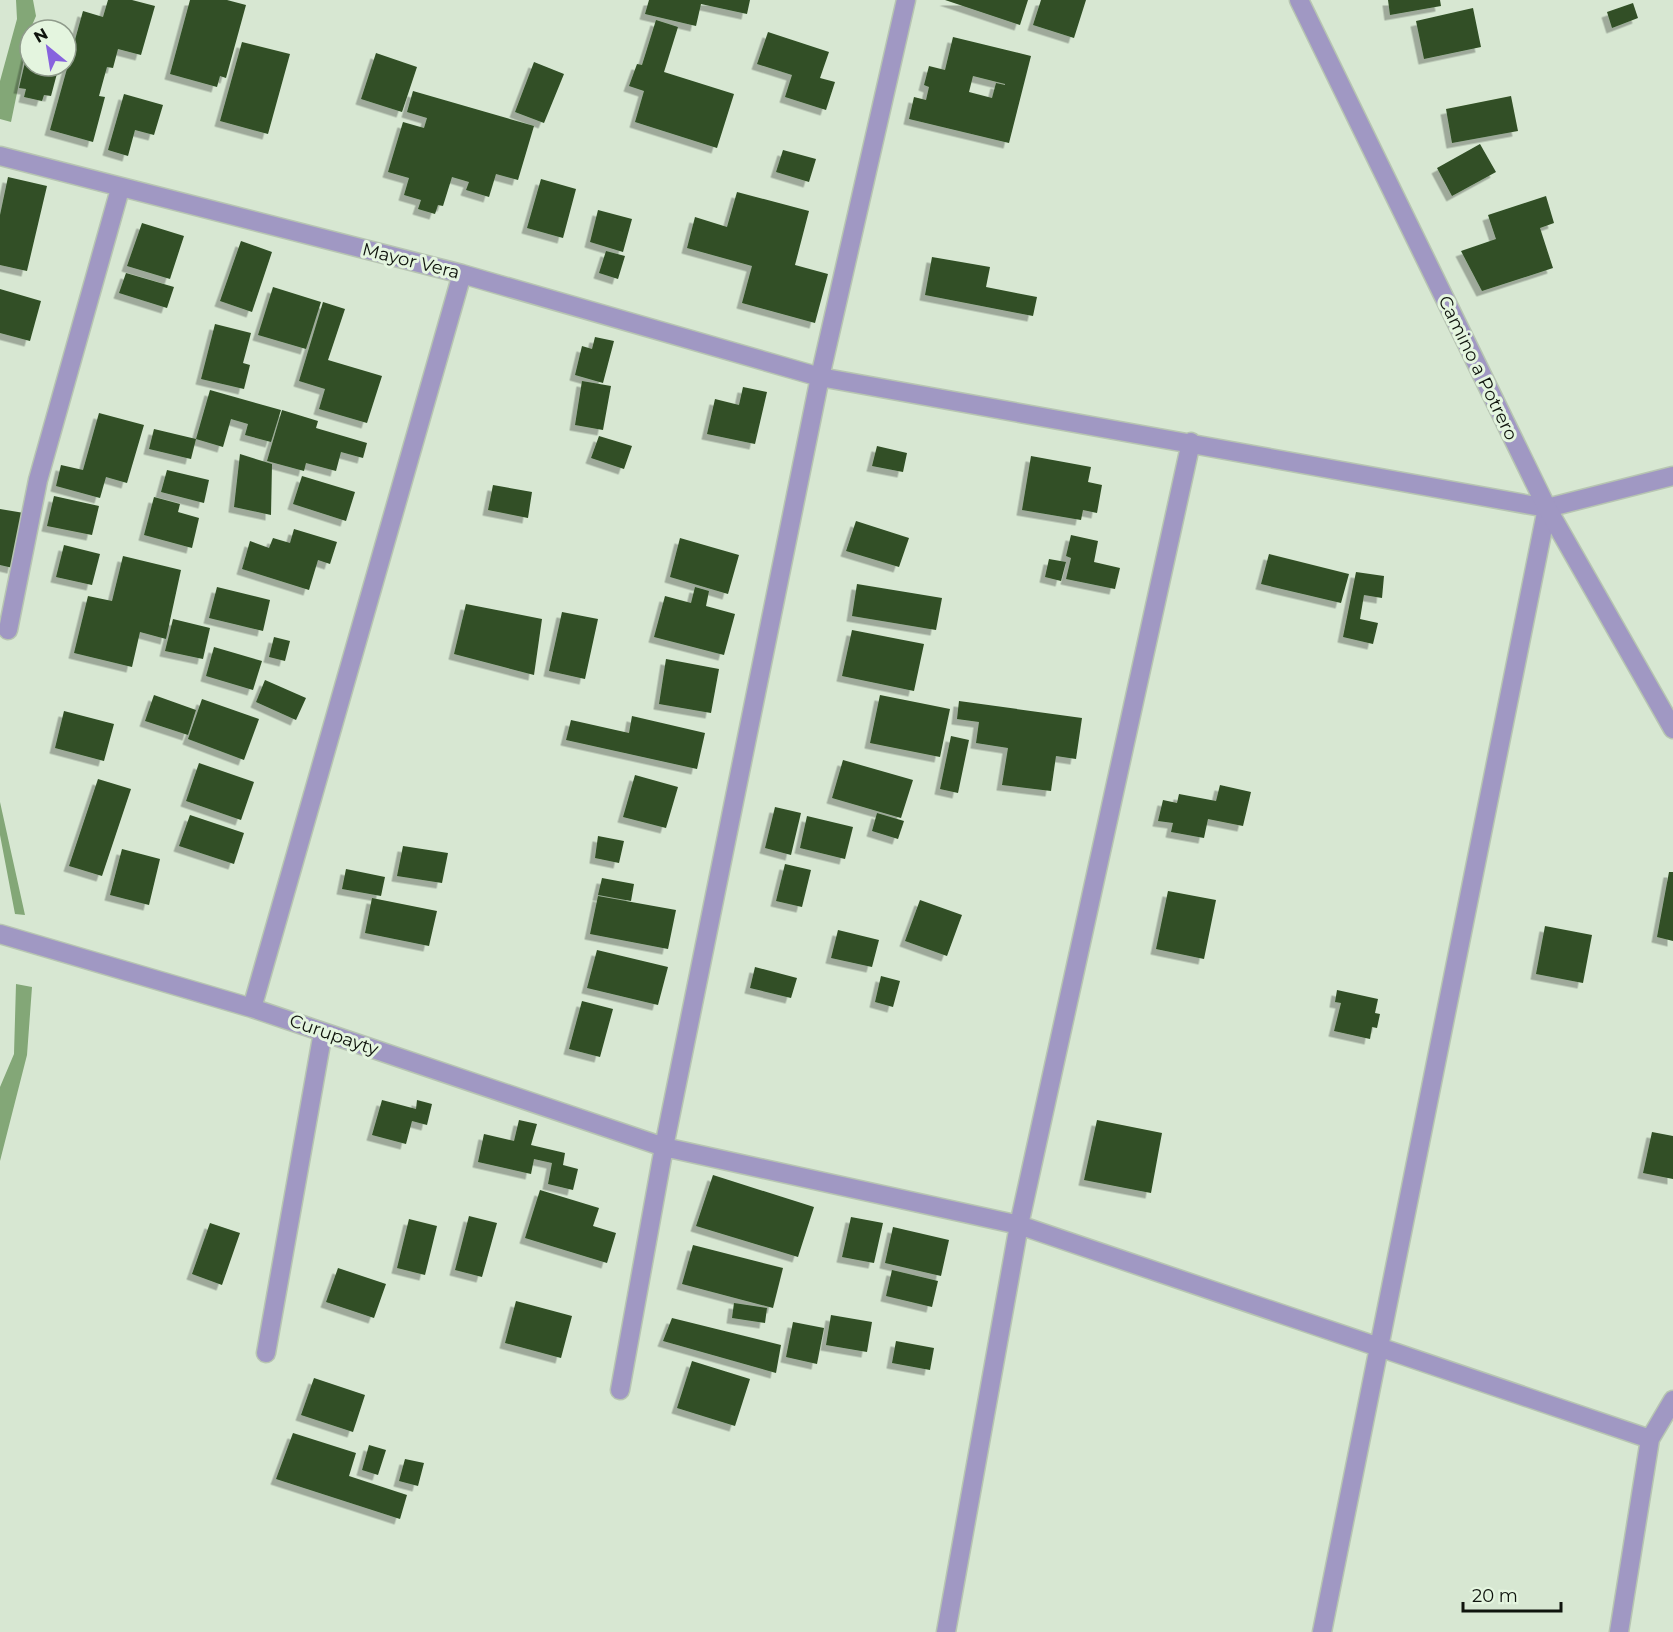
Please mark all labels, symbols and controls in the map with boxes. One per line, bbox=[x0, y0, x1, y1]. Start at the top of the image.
north arrow bbox=[18, 18, 78, 78]
text: N bbox=[30, 24, 51, 47]
street label: Mayor Vera bbox=[360, 238, 462, 284]
street label: Camino a Potrero bbox=[1433, 292, 1523, 444]
street label: Curupayty bbox=[287, 1010, 382, 1061]
scale bar bbox=[1463, 1575, 1560, 1613]
text: 20 m bbox=[1472, 1585, 1518, 1607]

